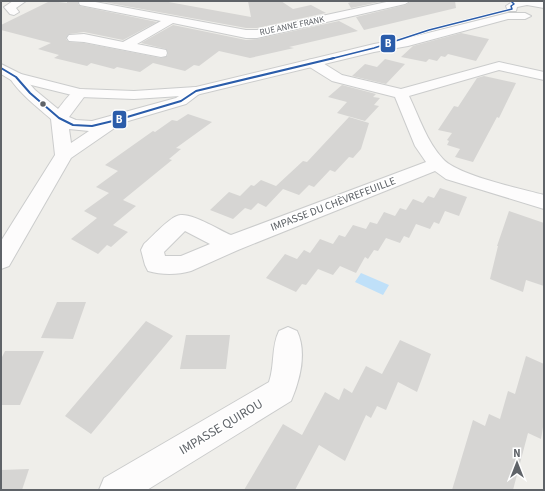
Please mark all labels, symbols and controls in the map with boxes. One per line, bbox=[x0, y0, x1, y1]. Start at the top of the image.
street label: RUE ANNE FRANK bbox=[258, 13, 326, 39]
line badge: B bbox=[380, 34, 396, 53]
text: B bbox=[385, 36, 392, 51]
unlabelled marker bbox=[38, 99, 48, 109]
line badge: B bbox=[112, 110, 127, 129]
text: B bbox=[116, 112, 123, 127]
street label: IMPASSE DU CHÈVREFEUILLE bbox=[268, 173, 398, 235]
street label: IMPASSE QUIROU bbox=[176, 395, 266, 459]
north arrow bbox=[497, 443, 537, 483]
text: N bbox=[513, 446, 521, 461]

